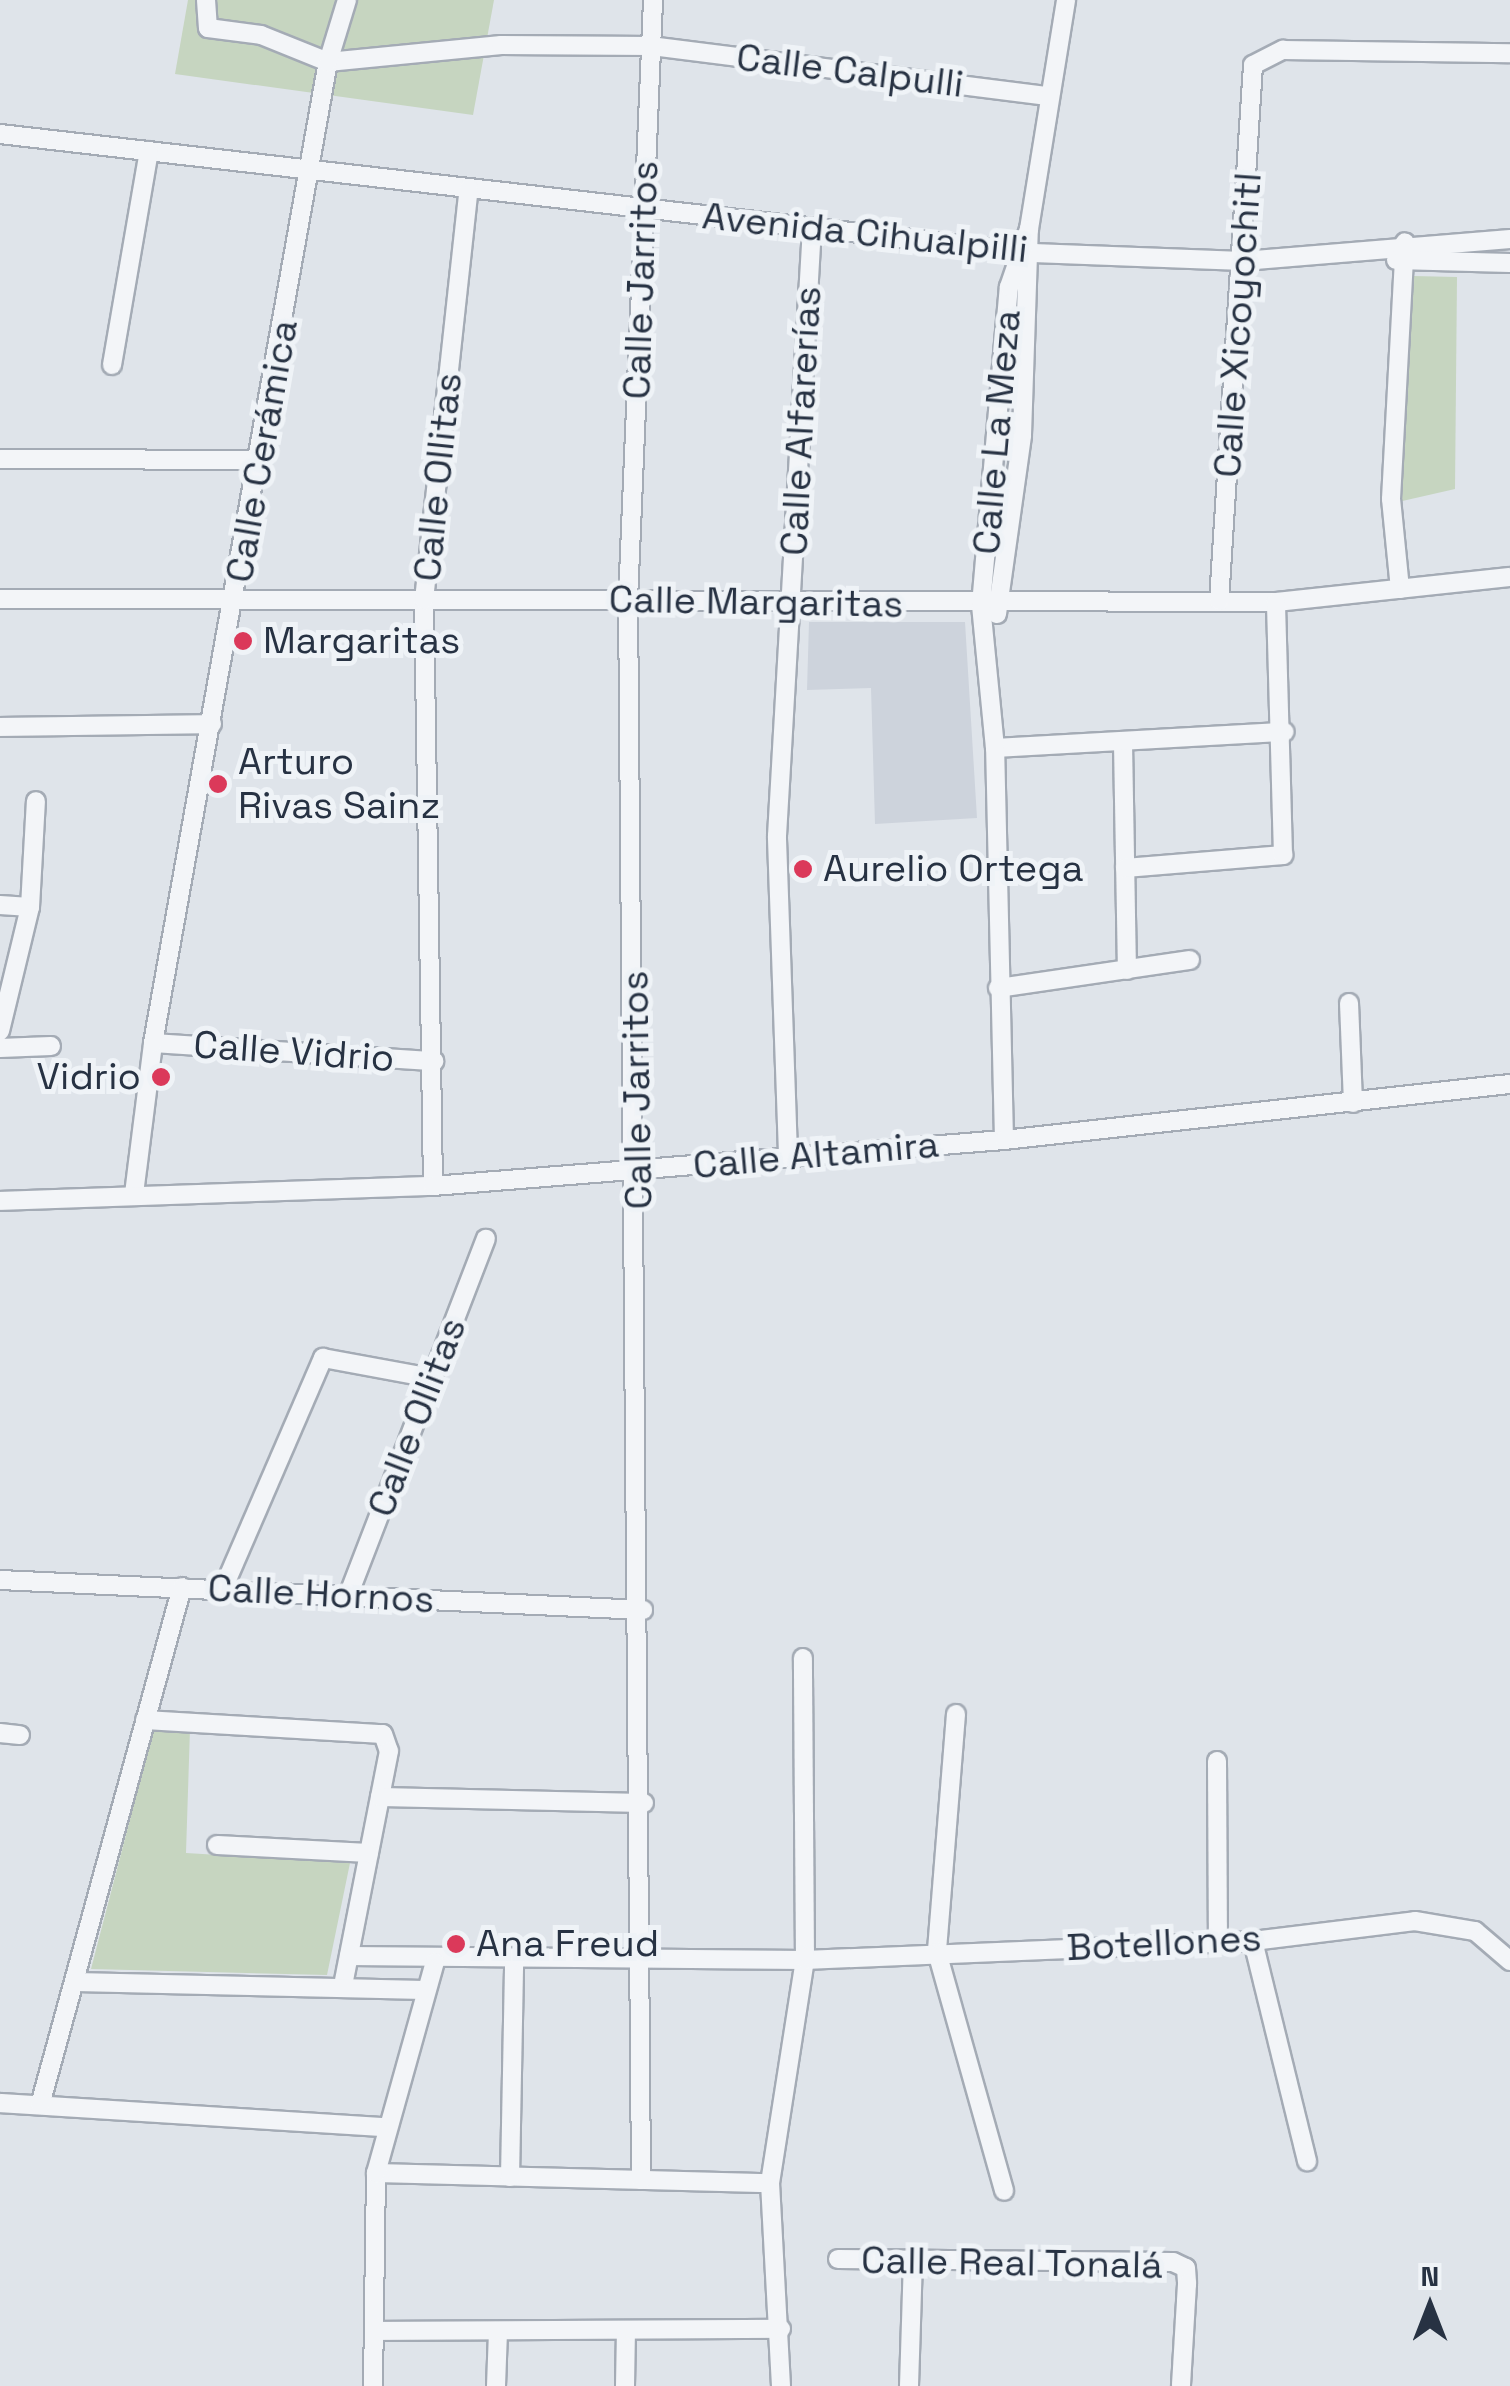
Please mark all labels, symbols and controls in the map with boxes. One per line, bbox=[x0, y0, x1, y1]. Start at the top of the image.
street label: Calle Calpulli bbox=[734, 34, 966, 108]
street label: Calle Jarritos bbox=[614, 160, 668, 400]
street label: Calle Xicoyochitl bbox=[1205, 171, 1271, 479]
street label: Avenida Cihualpilli bbox=[700, 193, 1030, 273]
street label: Calle Alfarerías bbox=[771, 285, 831, 557]
street label: Calle La Meza bbox=[964, 308, 1030, 556]
street label: Calle Cerámica bbox=[216, 316, 308, 586]
street label: Calle Ollitas bbox=[404, 370, 472, 584]
street label: Calle Margaritas bbox=[608, 577, 904, 627]
place label: Margaritas bbox=[263, 618, 460, 664]
marker: Margaritas bbox=[232, 630, 254, 652]
place label: Arturo Rivas Sainz bbox=[238, 739, 440, 828]
marker: Arturo Rivas Sainz bbox=[207, 773, 229, 795]
place label: Aurelio Ortega bbox=[823, 846, 1083, 892]
marker: Aurelio Ortega bbox=[792, 858, 814, 880]
street label: Calle Jarritos bbox=[612, 970, 662, 1210]
street label: Calle Vidrio bbox=[192, 1022, 396, 1082]
place label: Vidrio bbox=[37, 1054, 141, 1100]
marker: Vidrio bbox=[150, 1066, 172, 1088]
street label: Calle Altamira bbox=[691, 1122, 941, 1188]
street label: Calle Ollitas bbox=[358, 1311, 476, 1523]
street label: Calle Hornos bbox=[207, 1565, 435, 1623]
street label: Botellones bbox=[1065, 1915, 1263, 1971]
place label: Ana Freud bbox=[476, 1921, 659, 1967]
marker: Ana Freud bbox=[445, 1933, 467, 1955]
street label: Calle Real Tonalá bbox=[860, 2238, 1164, 2288]
north arrow bbox=[1380, 2256, 1480, 2356]
text: N bbox=[1421, 2258, 1439, 2294]

